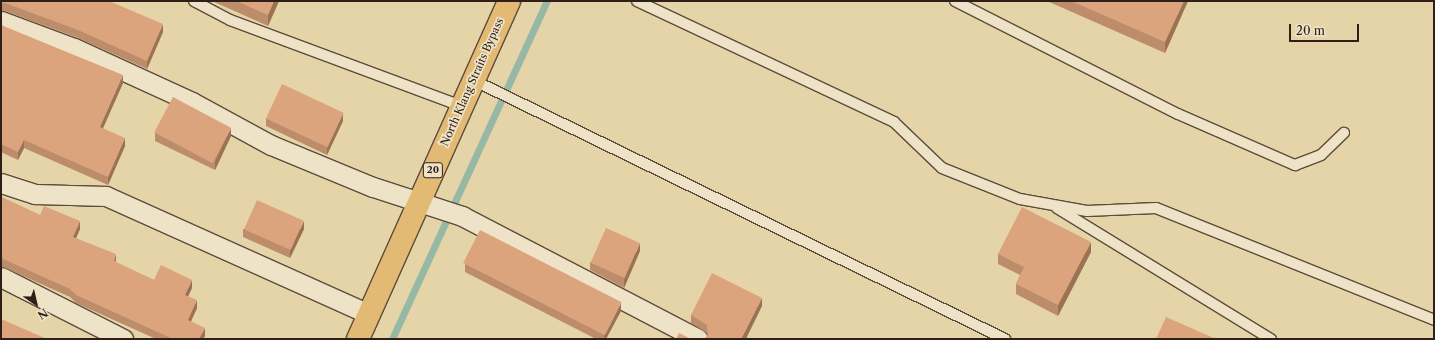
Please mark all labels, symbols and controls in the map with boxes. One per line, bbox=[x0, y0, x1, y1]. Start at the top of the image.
street label: North Klang Straits Bypass bbox=[438, 16, 506, 148]
scale bar bbox=[1291, 16, 1361, 42]
text: 20 m bbox=[1296, 23, 1325, 38]
road number: 20 bbox=[422, 162, 444, 178]
north arrow bbox=[16, 284, 56, 324]
text: N bbox=[35, 305, 51, 322]

